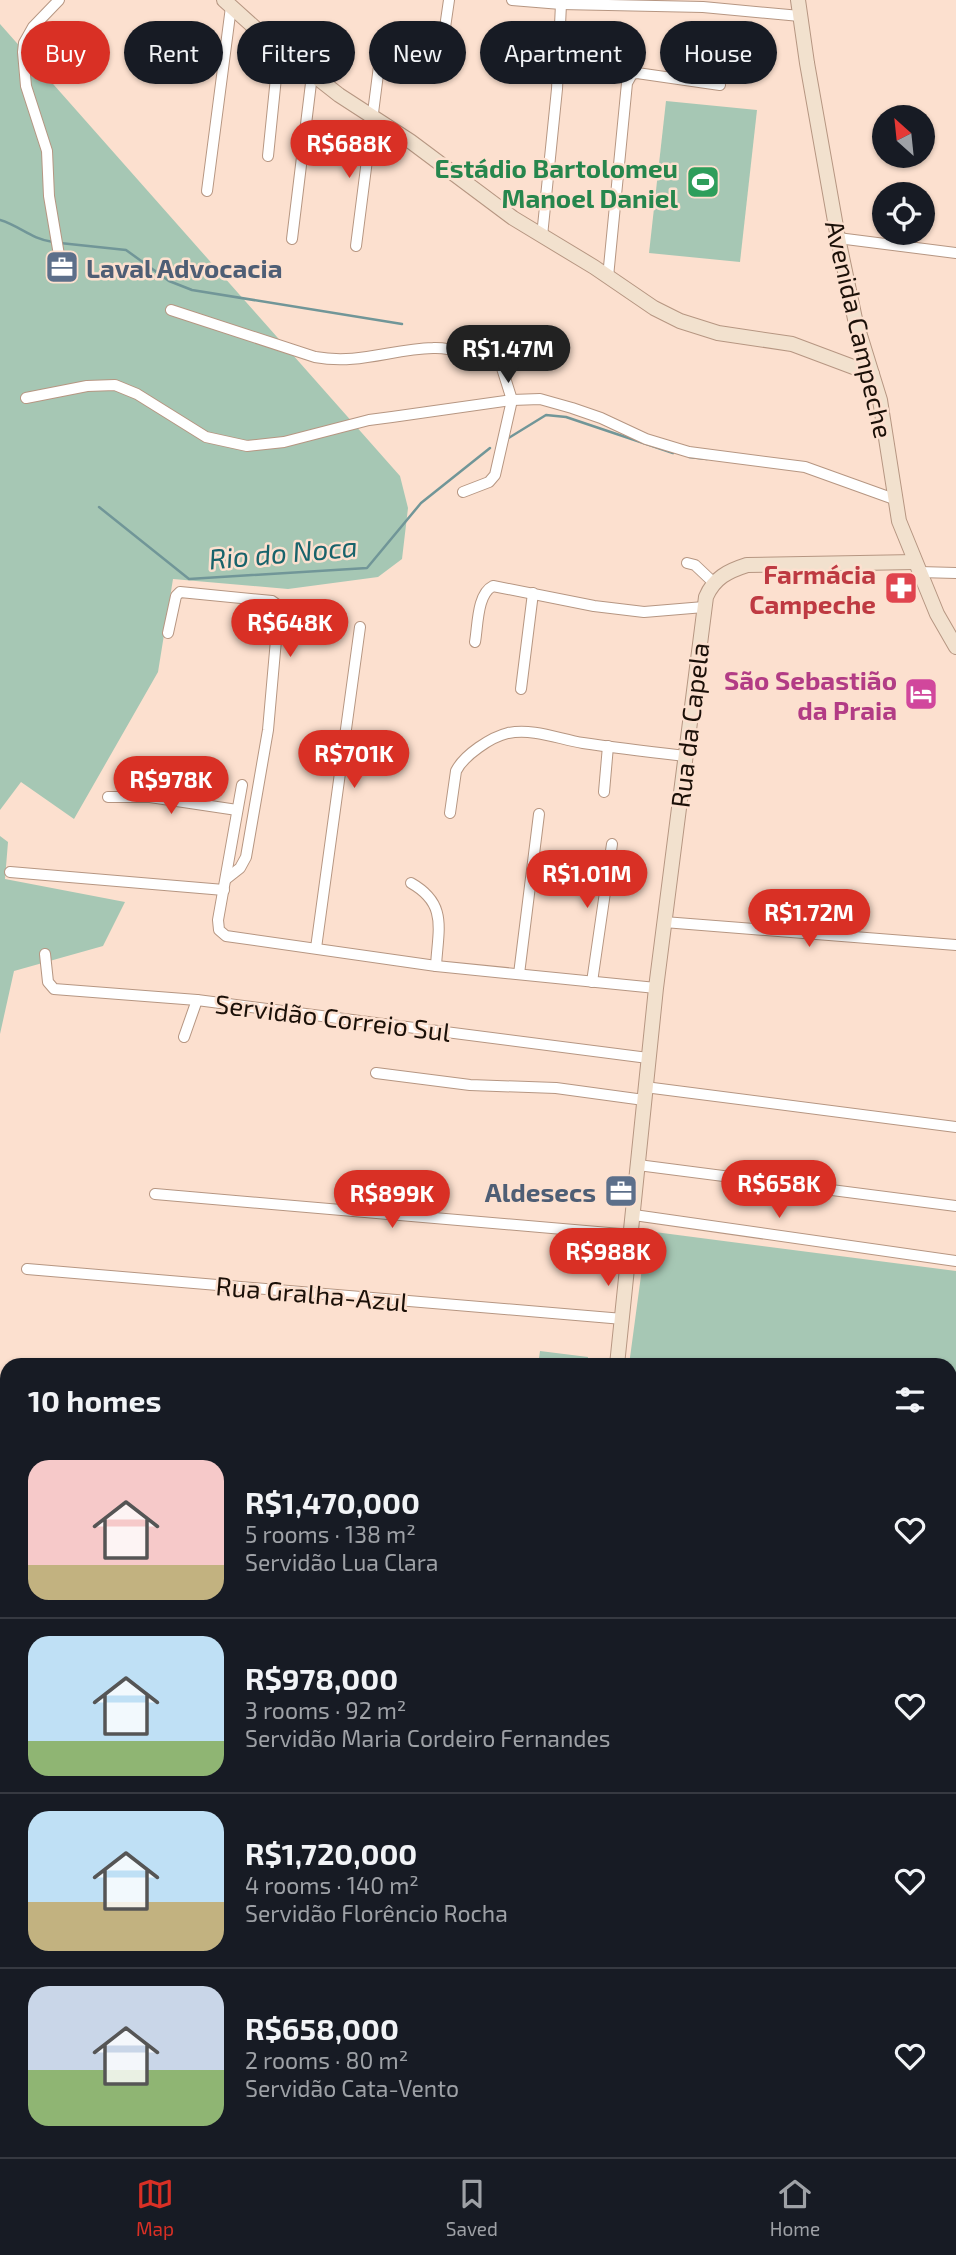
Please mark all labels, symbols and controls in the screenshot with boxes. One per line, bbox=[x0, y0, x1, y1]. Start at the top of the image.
chip: Buy bbox=[21, 21, 110, 84]
chip: Rent bbox=[124, 21, 223, 84]
chip: Filters bbox=[237, 21, 355, 84]
chip: New bbox=[369, 21, 466, 84]
chip: Apartment bbox=[480, 21, 646, 84]
chip: House bbox=[660, 21, 777, 84]
north arrow bbox=[872, 105, 934, 168]
map controls bbox=[872, 105, 935, 245]
pin: R$688K bbox=[292, 120, 406, 180]
text: R$688K bbox=[306, 129, 392, 157]
place label: Estádio Bartolomeu Manoel Daniel bbox=[435, 152, 678, 213]
sports icon: Estádio Bartolomeu Manoel Daniel bbox=[684, 163, 722, 201]
button: locate bbox=[872, 182, 935, 245]
street label: Avenida Campeche bbox=[820, 217, 900, 441]
office icon: Laval Advocacia bbox=[43, 248, 81, 286]
place label: Laval Advocacia bbox=[86, 252, 283, 283]
pin: R$1.47M bbox=[443, 326, 573, 385]
text: R$1.47M bbox=[462, 334, 554, 362]
water label: Rio do Noca bbox=[207, 529, 359, 575]
place label: Farmácia Campeche bbox=[749, 558, 876, 619]
pharmacy icon: Farmácia Campeche bbox=[882, 569, 920, 607]
pin: R$648K bbox=[233, 600, 347, 659]
text: R$648K bbox=[247, 608, 333, 636]
street label: Rua da Capela bbox=[663, 641, 715, 809]
place label: São Sebastião da Praia bbox=[724, 664, 897, 725]
hotel icon: São Sebastião da Praia bbox=[902, 675, 940, 713]
pin: R$701K bbox=[297, 730, 411, 790]
text: R$701K bbox=[314, 739, 394, 767]
pin: R$978K bbox=[114, 756, 228, 816]
text: R$978K bbox=[130, 765, 212, 793]
pin: R$1.01M bbox=[522, 850, 652, 910]
text: R$1.01M bbox=[542, 859, 632, 887]
pin: R$1.72M bbox=[744, 890, 874, 949]
text: R$1.72M bbox=[764, 898, 854, 926]
street label: Servidão Correio Sul bbox=[213, 987, 453, 1047]
pin: R$658K bbox=[722, 1160, 836, 1220]
text: R$658K bbox=[737, 1169, 821, 1197]
pin: R$899K bbox=[335, 1170, 449, 1230]
office icon: Aldesecs bbox=[602, 1172, 640, 1210]
place label: Aldesecs bbox=[485, 1176, 596, 1207]
text: R$899K bbox=[350, 1179, 434, 1207]
pin: R$988K bbox=[551, 1228, 665, 1288]
text: R$988K bbox=[565, 1237, 651, 1265]
street label: Rua Gralha-Azul bbox=[215, 1269, 410, 1317]
icon: filters bbox=[891, 1381, 929, 1419]
text: 10 homes bbox=[28, 1382, 161, 1418]
text: R$1,470,000 bbox=[245, 1484, 420, 1520]
icon: home bbox=[84, 1488, 168, 1572]
icon: heart bbox=[891, 1511, 929, 1549]
text: 5 rooms · 138 m² bbox=[245, 1520, 416, 1548]
text: Servidão Lua Clara bbox=[245, 1548, 438, 1576]
text: R$978,000 bbox=[245, 1660, 398, 1696]
icon: home bbox=[84, 1664, 168, 1748]
icon: heart bbox=[891, 1687, 929, 1725]
text: 3 rooms · 92 m² bbox=[245, 1696, 406, 1724]
text: Servidão Maria Cordeiro Fernandes bbox=[245, 1724, 611, 1752]
text: R$1,720,000 bbox=[245, 1835, 417, 1871]
icon: home bbox=[84, 1839, 168, 1923]
icon: heart bbox=[891, 1862, 929, 1900]
text: 4 rooms · 140 m² bbox=[245, 1871, 419, 1899]
text: Servidão Florêncio Rocha bbox=[245, 1899, 508, 1927]
text: R$658,000 bbox=[245, 2010, 399, 2046]
icon: home bbox=[84, 2014, 168, 2098]
icon: heart bbox=[891, 2037, 929, 2075]
text: 2 rooms · 80 m² bbox=[245, 2046, 408, 2074]
text: Servidão Cata-Vento bbox=[245, 2074, 459, 2102]
tab: Map bbox=[136, 2175, 174, 2240]
tab: Saved bbox=[446, 2175, 498, 2240]
tab: Home bbox=[770, 2175, 820, 2240]

